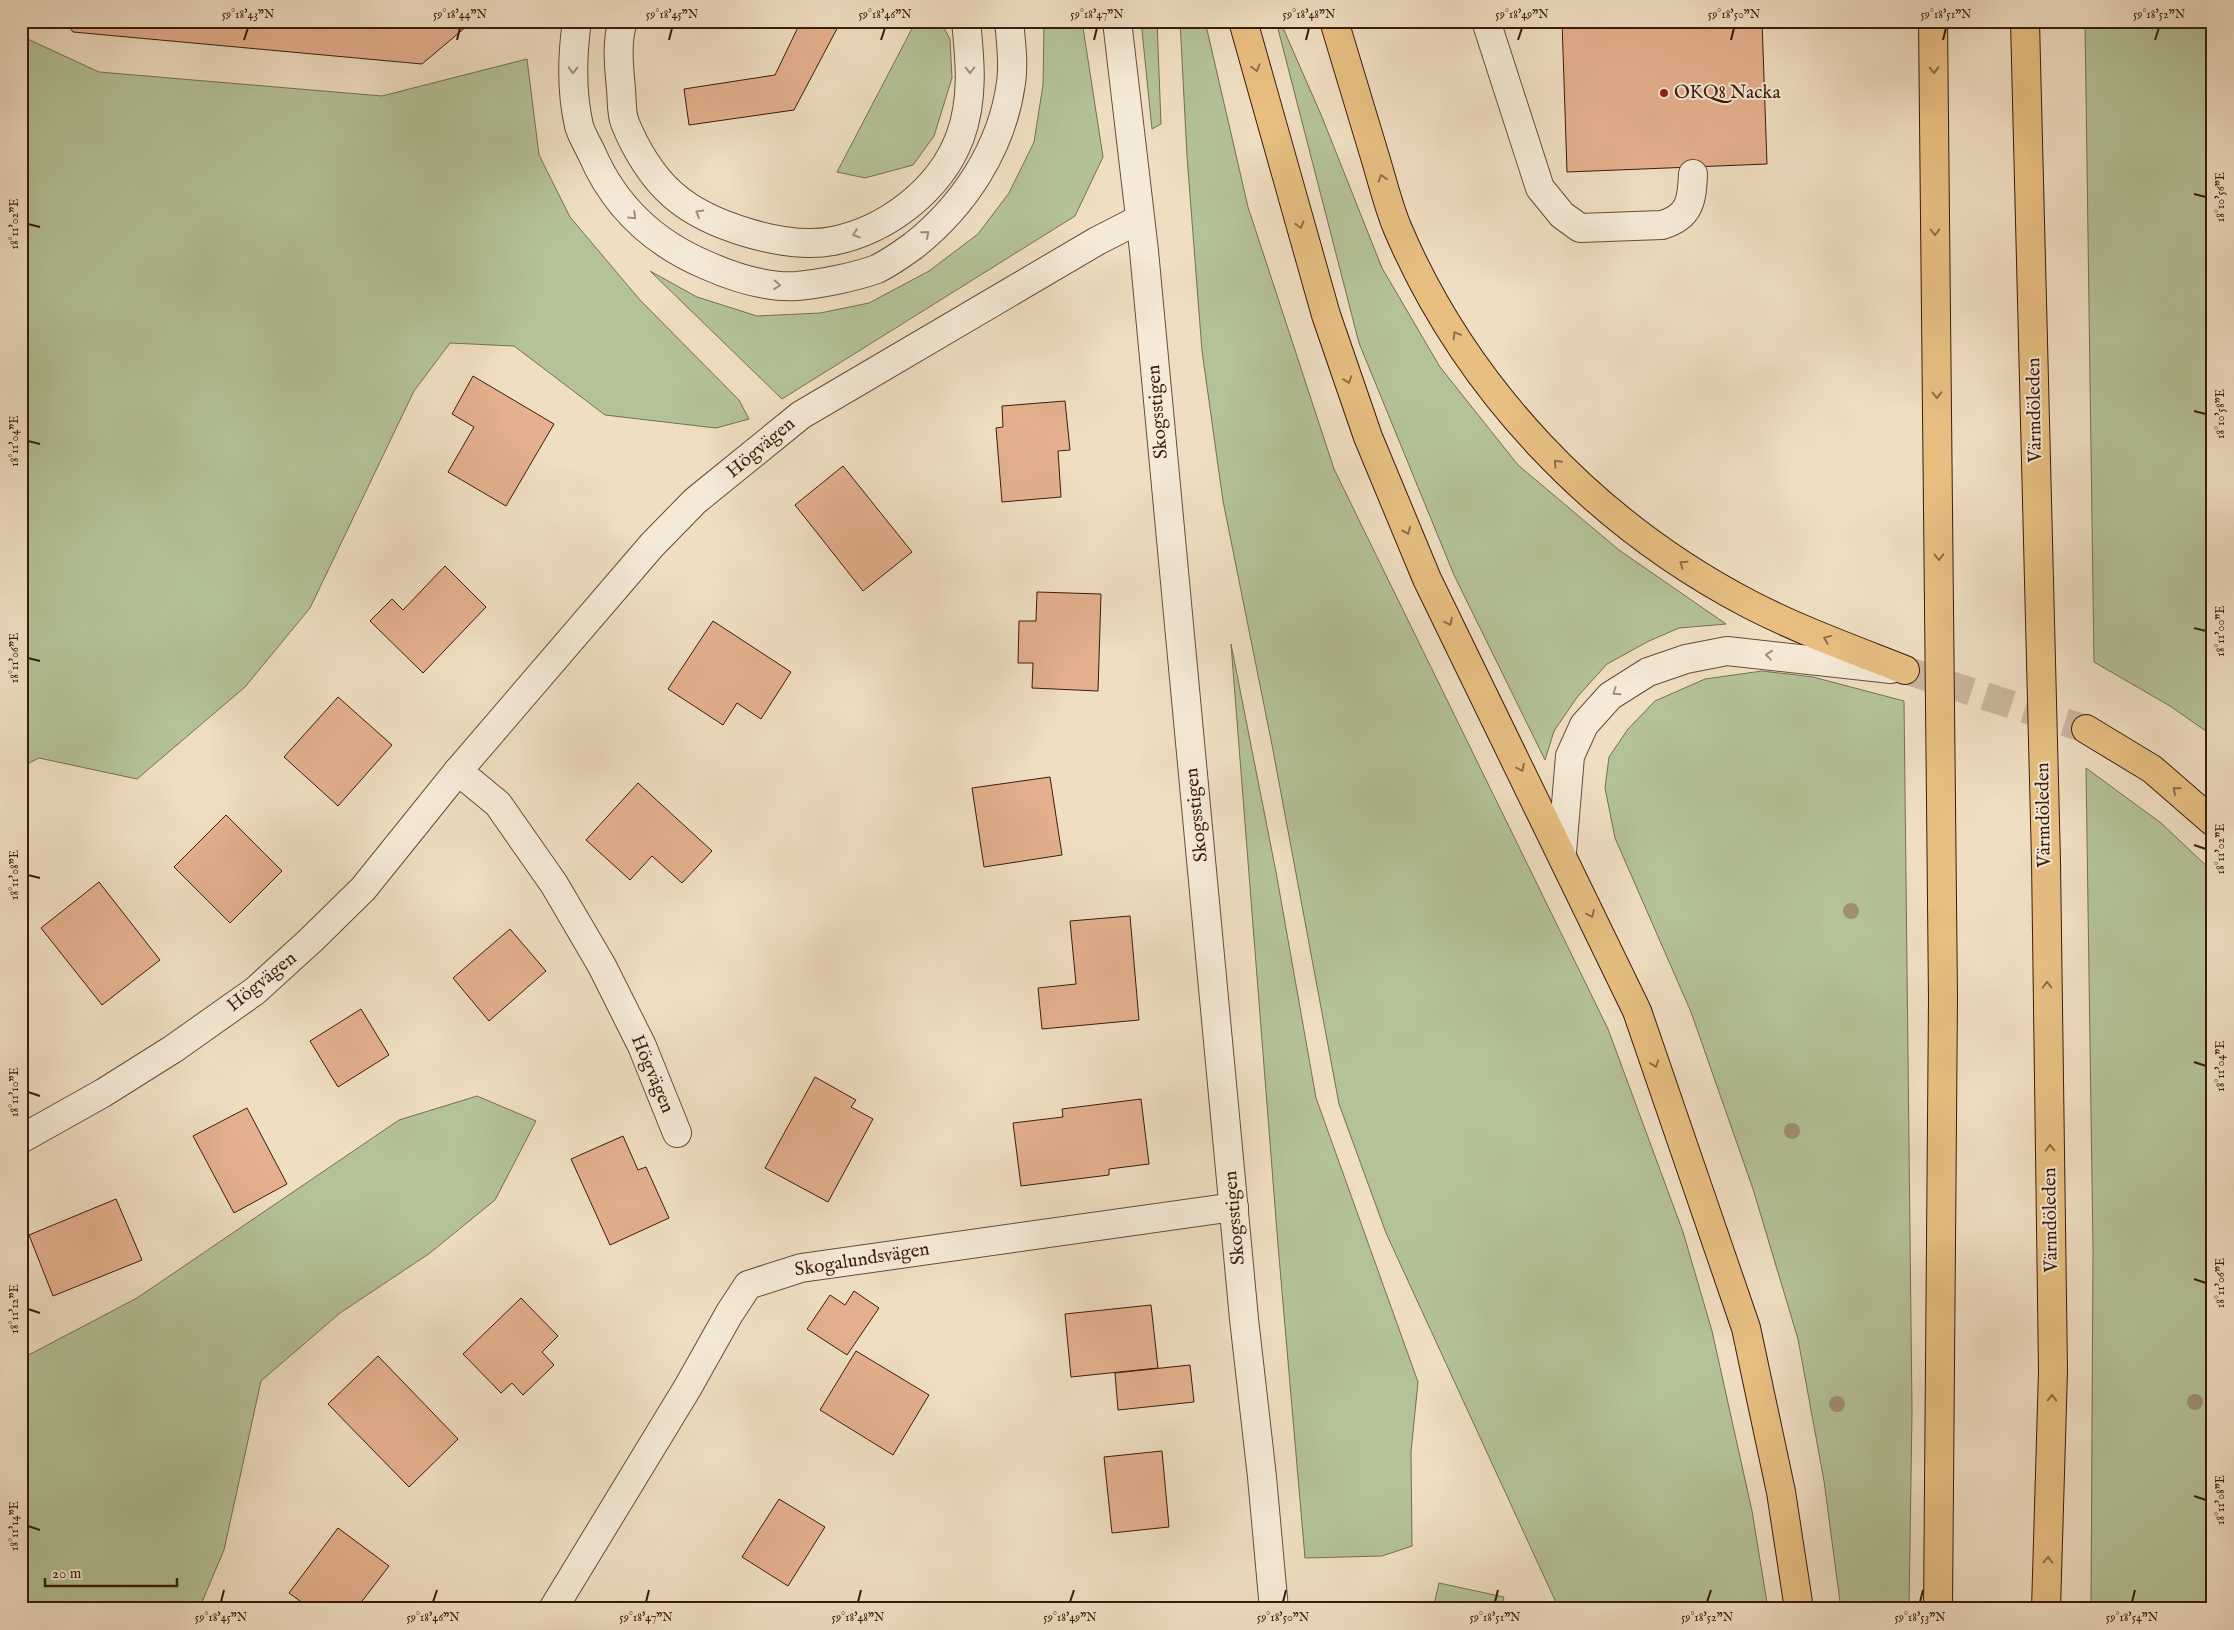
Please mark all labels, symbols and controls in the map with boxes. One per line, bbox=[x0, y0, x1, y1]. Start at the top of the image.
text: 59°18'43"N bbox=[222, 7, 275, 22]
text: 59°18'44"N bbox=[433, 7, 488, 22]
text: 59°18'45"N bbox=[646, 7, 699, 22]
text: 59°18'46"N bbox=[858, 7, 912, 22]
text: 59°18'47"N bbox=[1070, 7, 1124, 22]
text: 59°18'48"N bbox=[1283, 7, 1336, 22]
text: 59°18'49"N bbox=[1495, 7, 1549, 22]
text: 59°18'50"N bbox=[1708, 7, 1761, 22]
text: 59°18'51"N bbox=[1920, 7, 1972, 22]
text: 59°18'52"N bbox=[2133, 7, 2186, 22]
one-way arrow bbox=[1251, 64, 1261, 72]
one-way arrow bbox=[568, 66, 578, 74]
one-way arrow bbox=[965, 66, 975, 74]
one-way arrow bbox=[1929, 66, 1939, 74]
place label: OKQ8 Nacka bbox=[1674, 81, 1782, 105]
marker: OKQ8 Nacka bbox=[1658, 87, 1670, 99]
text: 18°10'56"E bbox=[2213, 172, 2228, 222]
one-way arrow bbox=[1378, 175, 1388, 183]
text: 18°11'02"E bbox=[7, 198, 22, 250]
one-way arrow bbox=[696, 209, 705, 219]
one-way arrow bbox=[627, 211, 636, 220]
one-way arrow bbox=[1295, 220, 1305, 228]
one-way arrow bbox=[852, 228, 861, 238]
one-way arrow bbox=[1930, 229, 1940, 237]
one-way arrow bbox=[921, 231, 930, 240]
one-way arrow bbox=[773, 279, 781, 290]
one-way arrow bbox=[1453, 332, 1462, 341]
street label: Värmdöleden bbox=[2022, 357, 2048, 464]
street label: Skogsstigen bbox=[1142, 364, 1174, 460]
one-way arrow bbox=[1342, 375, 1352, 384]
text: 18°10'58"E bbox=[2213, 389, 2228, 439]
one-way arrow bbox=[1932, 392, 1942, 399]
street label: Högvägen bbox=[722, 412, 800, 484]
text: 18°11'04"E bbox=[7, 415, 22, 467]
one-way arrow bbox=[1554, 459, 1563, 468]
one-way arrow bbox=[1401, 526, 1412, 535]
one-way arrow bbox=[1933, 554, 1944, 562]
one-way arrow bbox=[1679, 561, 1689, 570]
text: 18°11'00"E bbox=[2213, 605, 2228, 657]
one-way arrow bbox=[1443, 617, 1453, 626]
text: 18°11'06"E bbox=[7, 633, 22, 683]
one-way arrow bbox=[1823, 635, 1832, 645]
one-way arrow bbox=[1765, 650, 1773, 661]
one-way arrow bbox=[1612, 686, 1621, 696]
street label: Värmdöleden bbox=[2031, 762, 2057, 869]
one-way arrow bbox=[1515, 763, 1525, 772]
street label: Skogsstigen bbox=[1180, 767, 1214, 863]
one-way arrow bbox=[2173, 787, 2182, 796]
text: 18°11'02"E bbox=[2213, 823, 2228, 875]
text: 18°11'08"E bbox=[7, 850, 22, 900]
one-way arrow bbox=[1585, 909, 1595, 918]
street label: Högvägen bbox=[222, 947, 302, 1017]
one-way arrow bbox=[2042, 981, 2053, 989]
street label: Högvägen bbox=[625, 1031, 679, 1117]
text: 18°11'04"E bbox=[2213, 1040, 2228, 1092]
one-way arrow bbox=[1649, 1059, 1659, 1067]
text: 18°11'10"E bbox=[7, 1067, 22, 1117]
one-way arrow bbox=[2045, 1143, 2055, 1151]
street label: Värmdöleden bbox=[2038, 1167, 2064, 1274]
street label: Skogsstigen bbox=[1219, 1170, 1251, 1266]
street label: Skogalundsvägen bbox=[793, 1237, 931, 1283]
text: 18°11'06"E bbox=[2213, 1258, 2228, 1308]
text: 18°11'12"E bbox=[7, 1284, 22, 1334]
one-way arrow bbox=[2047, 1393, 2058, 1401]
text: 18°11'08"E bbox=[2213, 1475, 2228, 1525]
text: 18°11'14"E bbox=[7, 1501, 22, 1551]
scale bar bbox=[45, 1555, 178, 1587]
one-way arrow bbox=[2042, 1556, 2053, 1564]
text: 20 m bbox=[52, 1564, 82, 1583]
text: 59°18'45"N bbox=[195, 1610, 248, 1625]
text: 59°18'46"N bbox=[406, 1610, 460, 1625]
text: 59°18'47"N bbox=[619, 1610, 673, 1625]
text: 59°18'48"N bbox=[832, 1610, 885, 1625]
text: 59°18'49"N bbox=[1043, 1610, 1097, 1625]
text: 59°18'50"N bbox=[1257, 1610, 1310, 1625]
text: 59°18'51"N bbox=[1469, 1610, 1521, 1625]
text: 59°18'52"N bbox=[1681, 1610, 1734, 1625]
text: 59°18'53"N bbox=[1894, 1610, 1946, 1625]
text: 59°18'54"N bbox=[2106, 1610, 2159, 1625]

